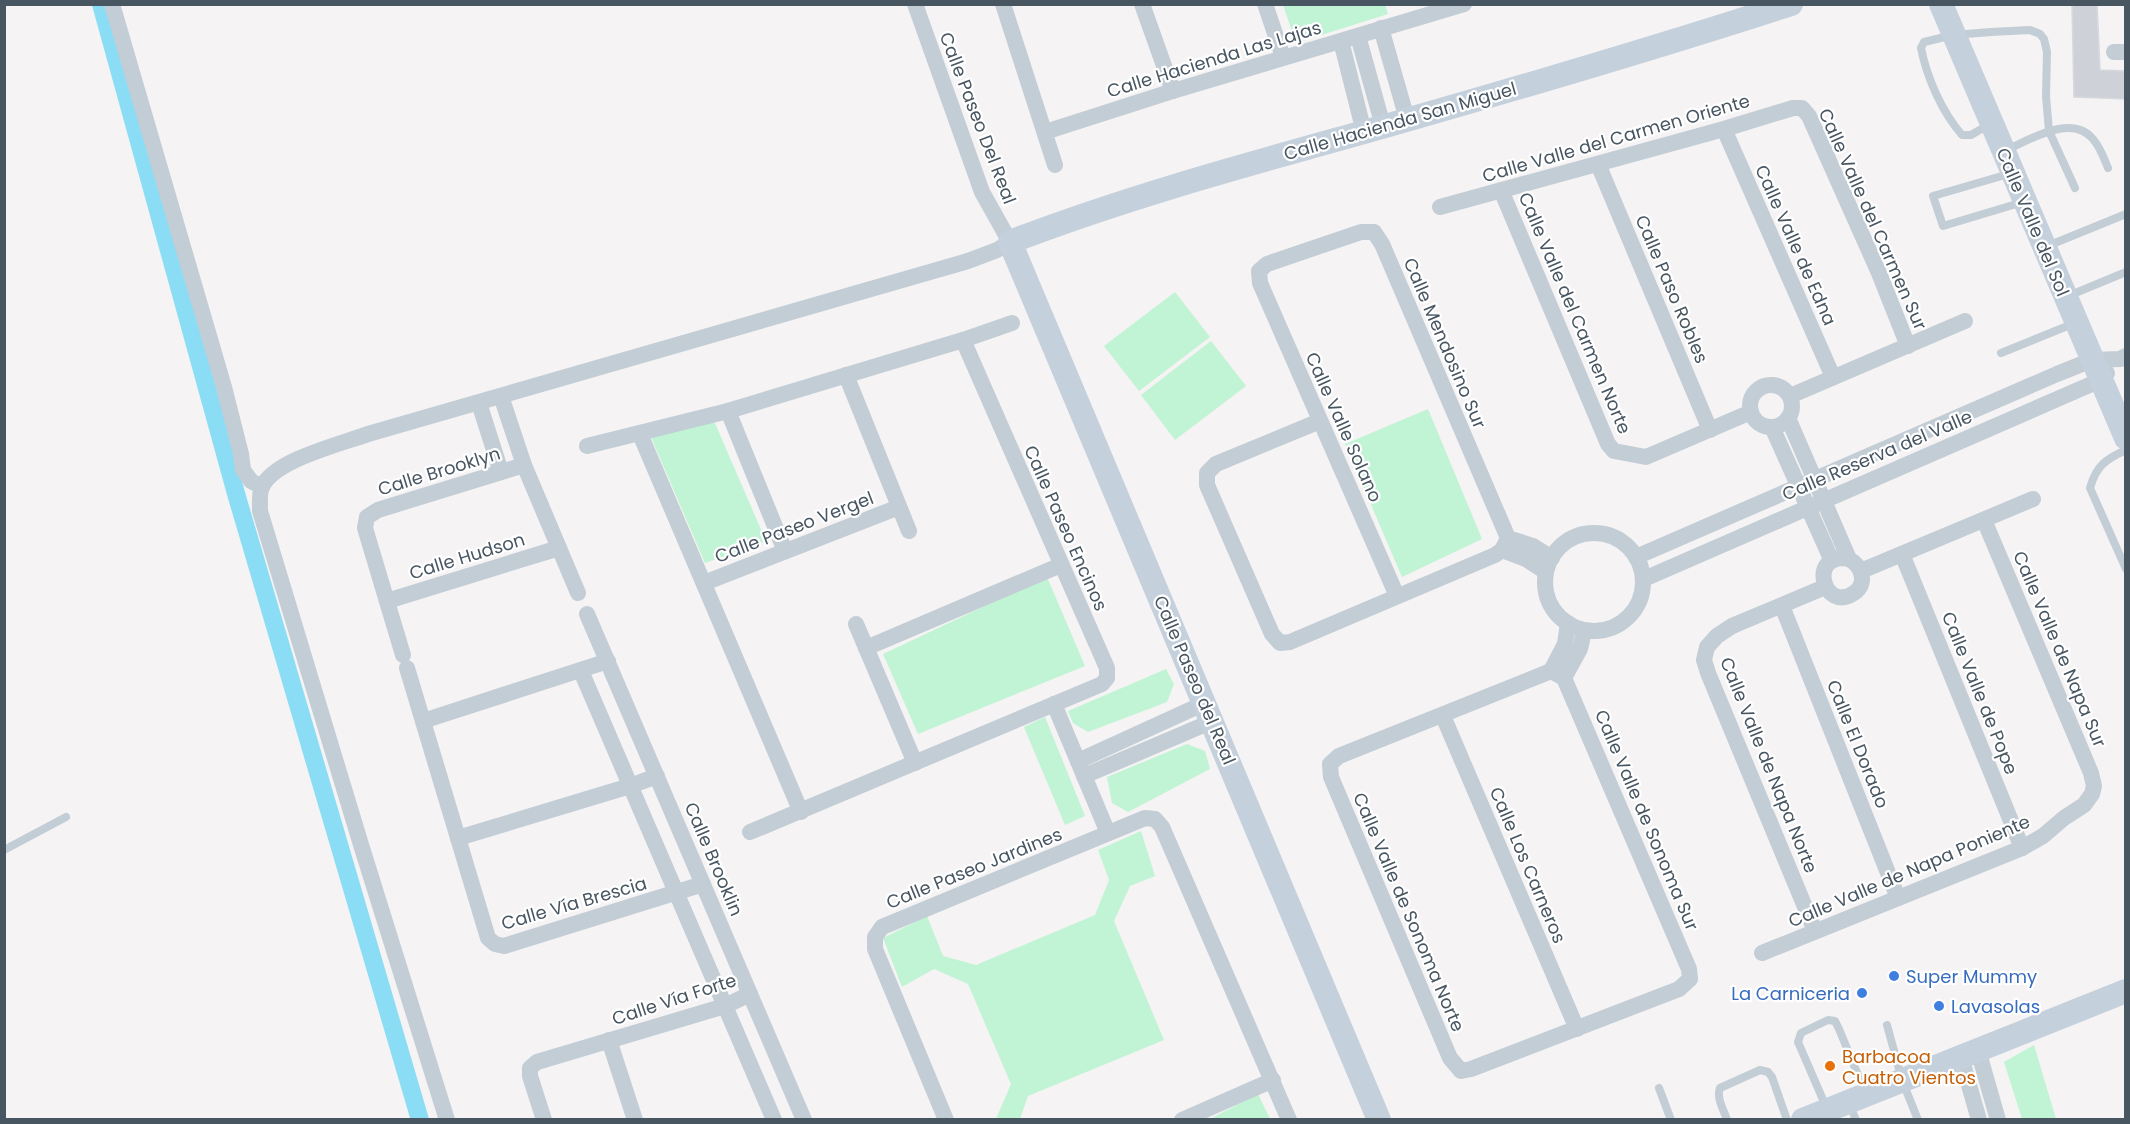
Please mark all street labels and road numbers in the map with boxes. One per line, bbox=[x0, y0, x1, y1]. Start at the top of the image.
street label: Calle Hacienda Las Lajas bbox=[1104, 14, 1324, 104]
street label: Calle Paseo Del Real bbox=[934, 28, 1022, 208]
street label: Calle Hacienda San Miguel bbox=[1281, 76, 1519, 166]
street label: Calle Valle del Carmen Oriente bbox=[1479, 88, 1753, 188]
street label: Calle Valle del Carmen Sur bbox=[1813, 104, 1933, 334]
street label: Calle Valle del Sol bbox=[1990, 144, 2076, 300]
street label: Calle Valle de Edna bbox=[1749, 161, 1843, 329]
street label: Calle Valle del Carmen Norte bbox=[1513, 188, 1637, 438]
street label: Calle Paso Robles bbox=[1629, 211, 1715, 367]
street label: Calle Mendosino Sur bbox=[1398, 254, 1492, 432]
street label: Calle Valle Solano bbox=[1300, 348, 1388, 506]
street label: Calle Reserva del Valle bbox=[1778, 404, 1976, 506]
street label: Calle Brooklyn bbox=[375, 440, 503, 502]
street label: Calle Paseo Encinos bbox=[1018, 441, 1114, 615]
street label: Calle Paseo Vergel bbox=[711, 485, 877, 569]
street label: Calle Hudson bbox=[406, 527, 528, 585]
street label: Calle Valle de Napa Sur bbox=[2007, 547, 2113, 751]
street label: Calle Paseo del Real bbox=[1148, 592, 1242, 768]
street label: Calle Valle de Pope bbox=[1936, 608, 2024, 778]
street label: Calle Valle de Napa Norte bbox=[1714, 653, 1824, 877]
street label: Calle El Dorado bbox=[1821, 676, 1895, 812]
street label: Calle Valle de Sonoma Sur bbox=[1589, 706, 1705, 935]
street label: Calle Los Carneros bbox=[1484, 783, 1572, 947]
street label: Calle Valle de Sonoma Norte bbox=[1347, 789, 1471, 1035]
street label: Calle Brooklin bbox=[679, 798, 749, 920]
street label: Calle Valle de Napa Poniente bbox=[1784, 809, 2034, 933]
street label: Calle Paseo Jardines bbox=[882, 821, 1066, 915]
street label: Calle Vía Brescia bbox=[498, 870, 650, 936]
street label: Calle Vía Forte bbox=[609, 967, 739, 1031]

